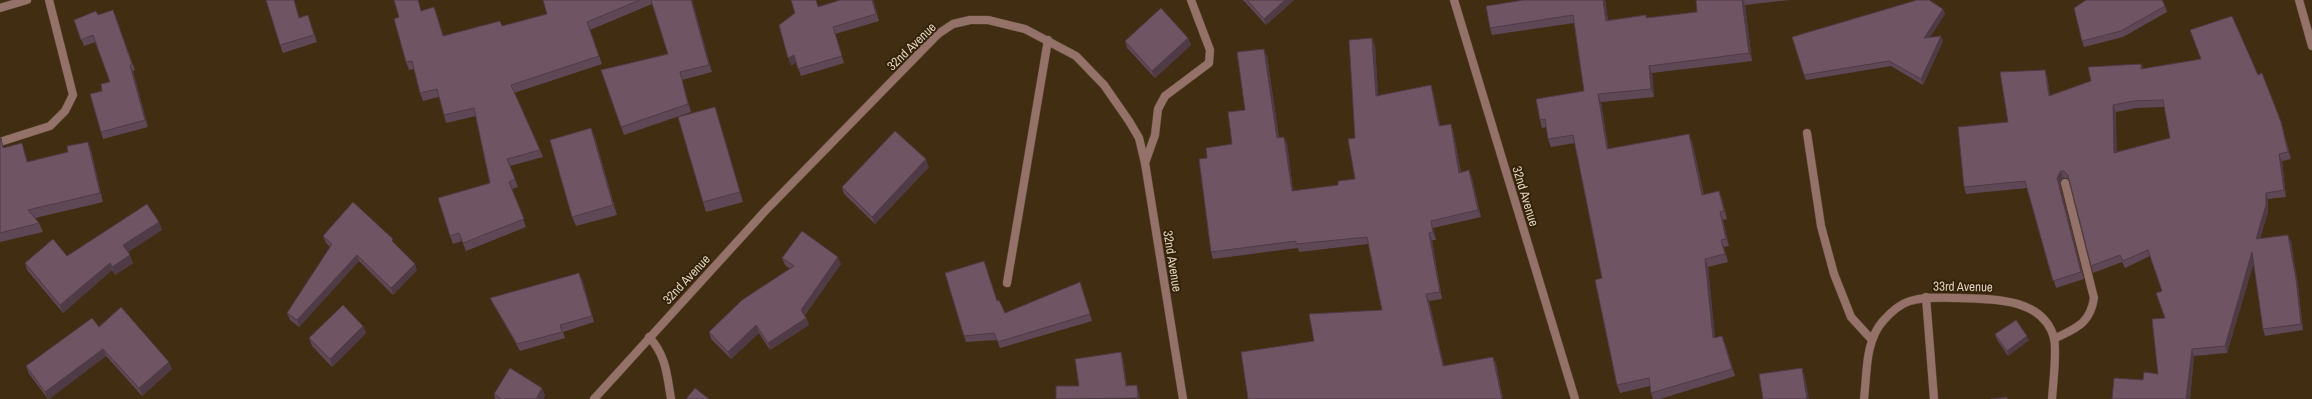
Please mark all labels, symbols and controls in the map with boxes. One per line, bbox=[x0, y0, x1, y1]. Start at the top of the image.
street label: 32nd Avenue bbox=[883, 19, 940, 74]
street label: 32nd Avenue bbox=[1508, 164, 1543, 228]
street label: 32nd Avenue bbox=[1159, 229, 1186, 293]
street label: 32nd Avenue bbox=[659, 251, 714, 308]
street label: 33rd Avenue bbox=[1933, 277, 1993, 296]

